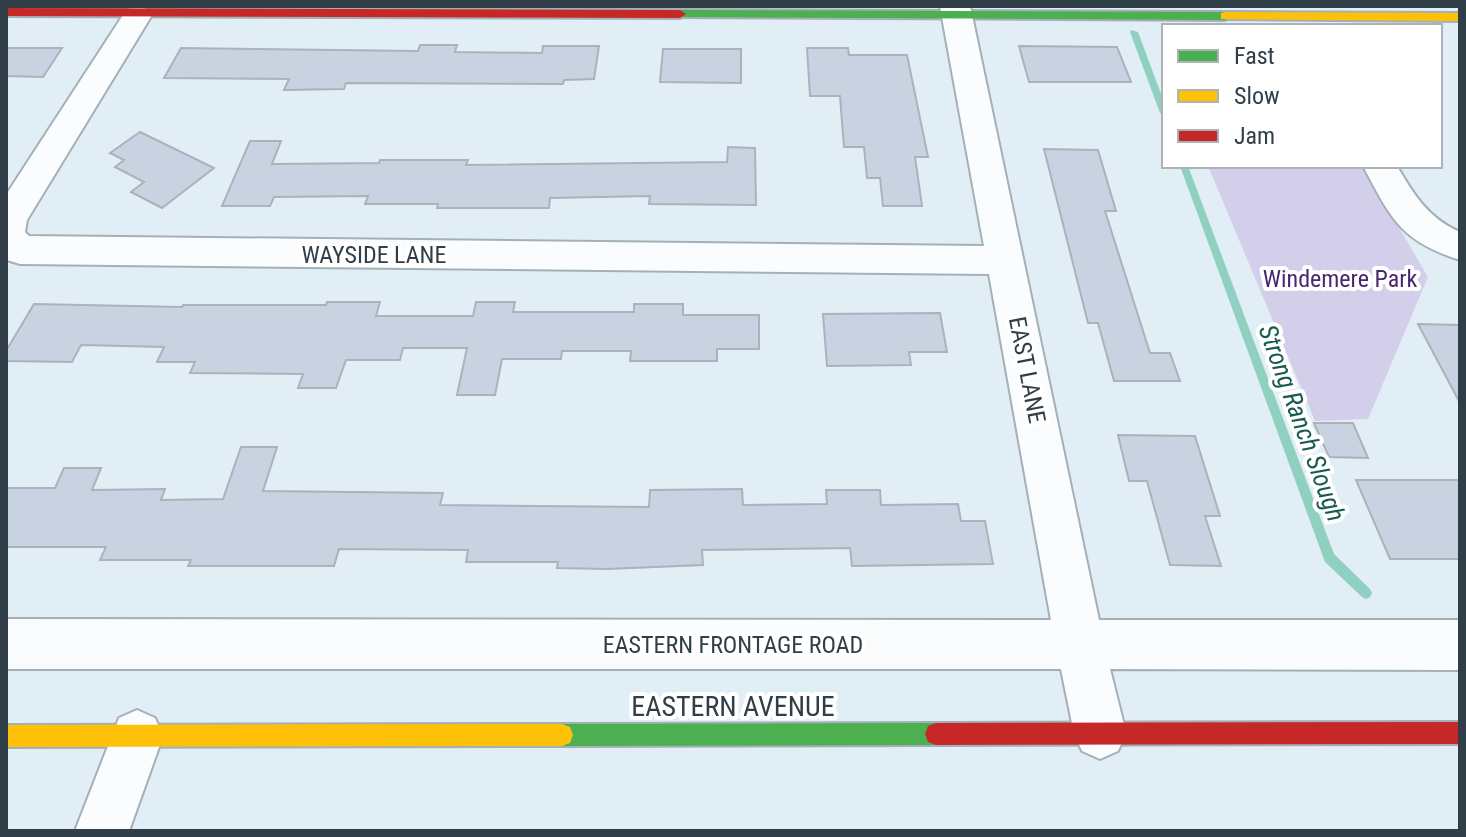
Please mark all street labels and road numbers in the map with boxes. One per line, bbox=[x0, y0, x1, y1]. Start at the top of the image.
street label: WAYSIDE LANE bbox=[302, 241, 446, 269]
street label: EAST LANE bbox=[1003, 314, 1051, 426]
street label: EASTERN FRONTAGE ROAD bbox=[603, 631, 863, 659]
street label: EASTERN AVENUE bbox=[631, 690, 835, 723]

